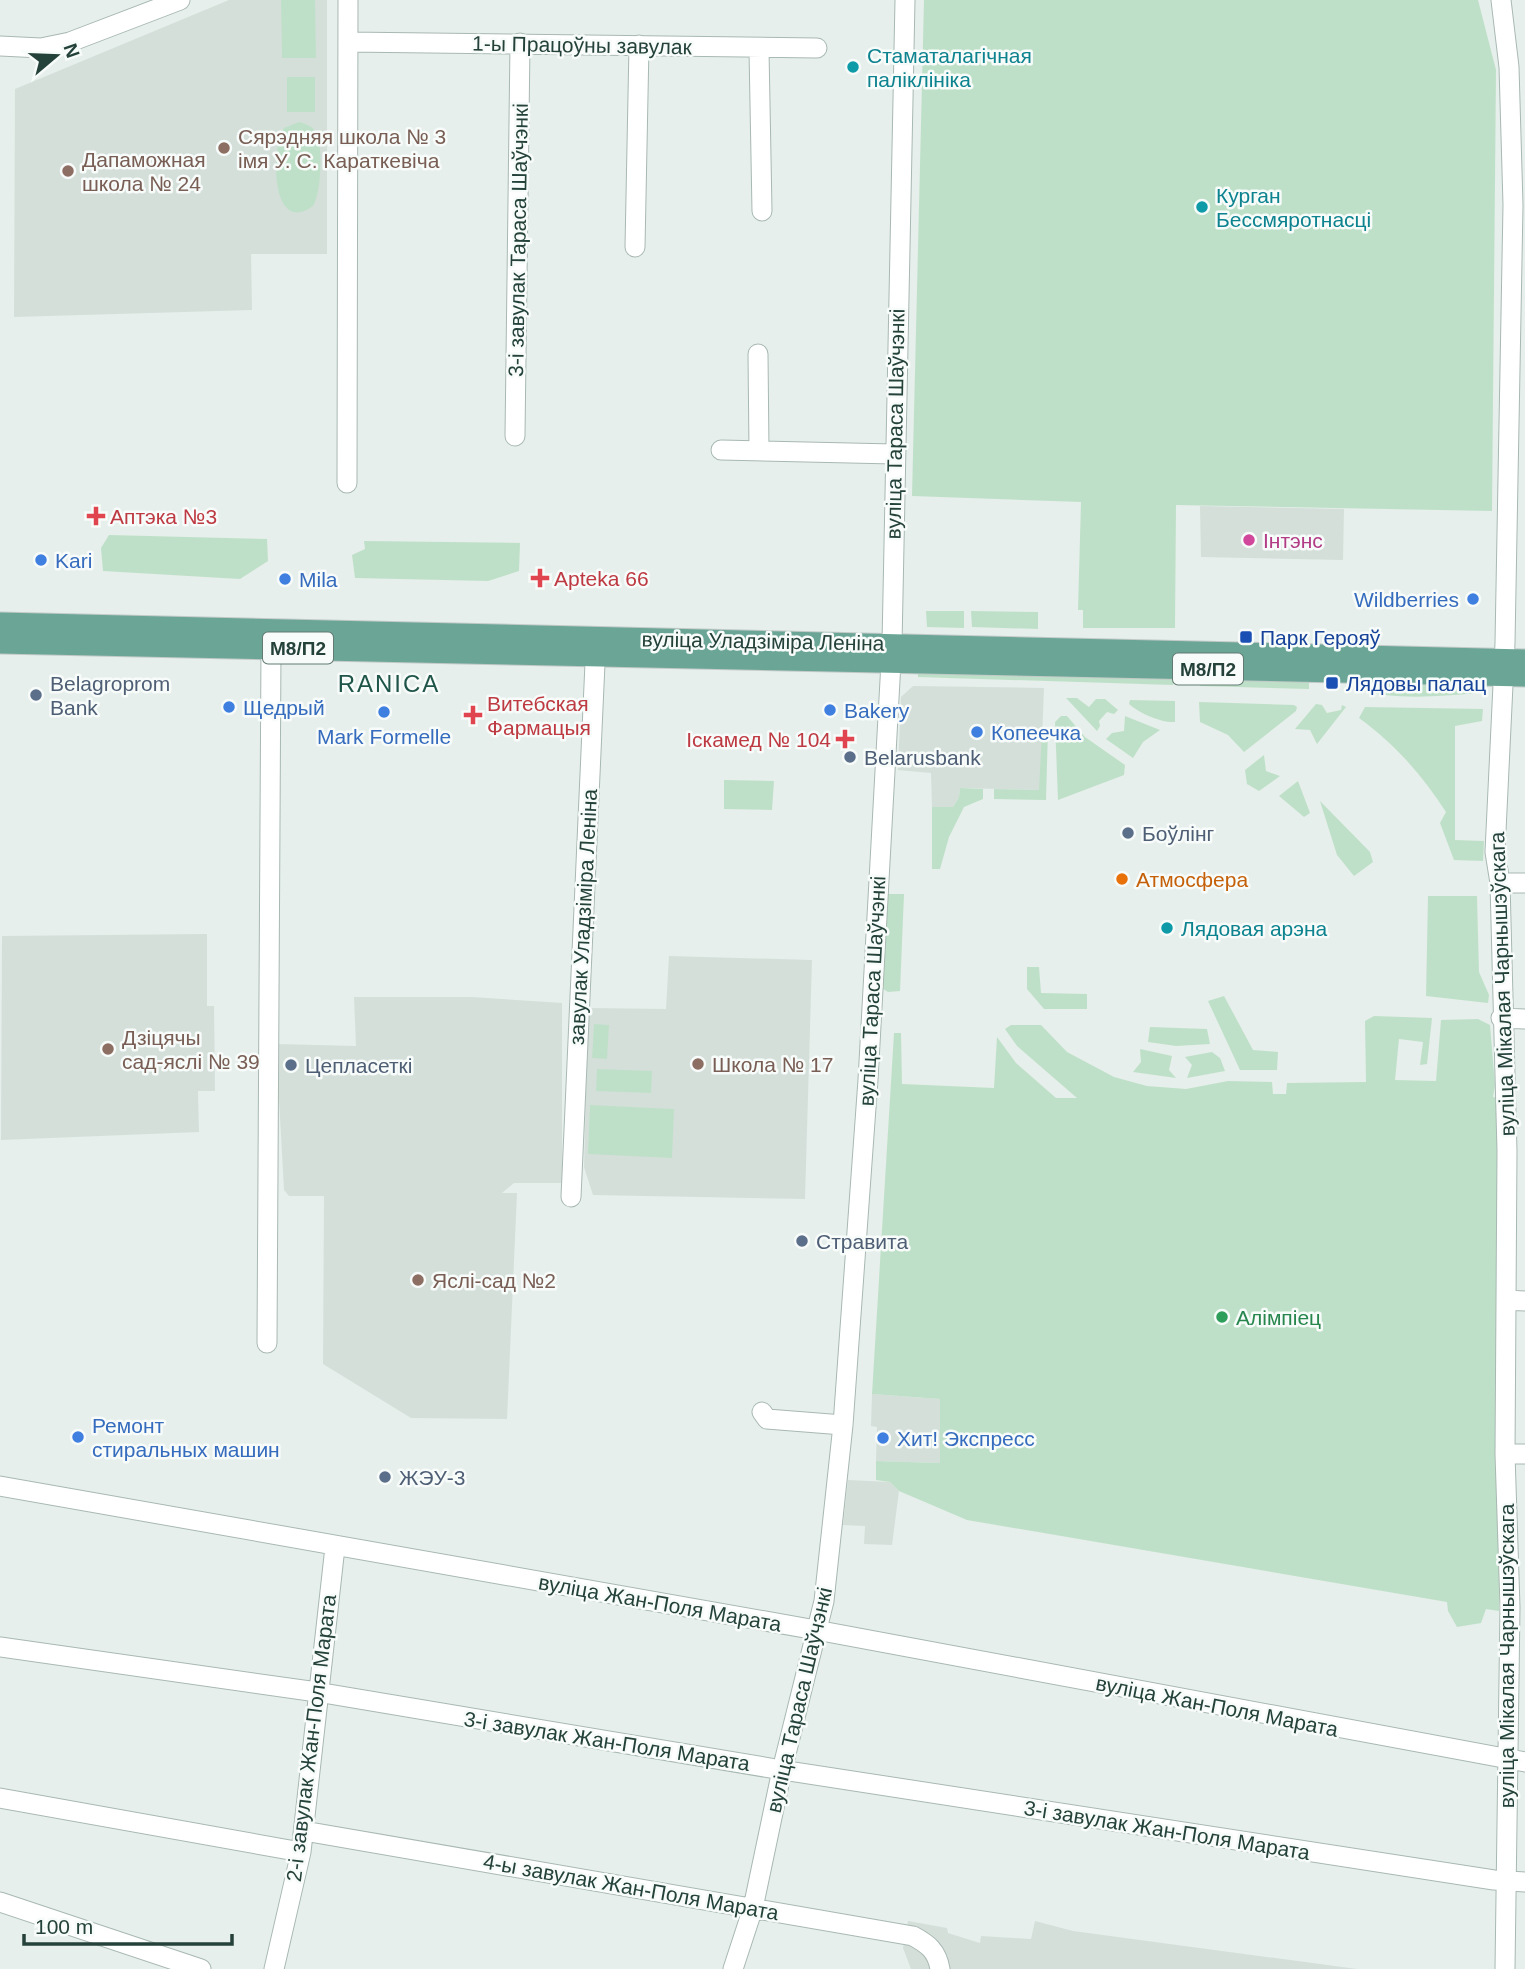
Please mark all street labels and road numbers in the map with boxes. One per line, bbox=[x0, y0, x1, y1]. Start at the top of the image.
street label: 1-ы Працоўны завулак bbox=[472, 32, 693, 58]
street label: 3-і завулак Тараса Шаўчэнкі bbox=[504, 103, 532, 377]
street label: вуліца Тараса Шаўчэнкі bbox=[881, 308, 909, 540]
street label: вуліца Уладзіміра Леніна bbox=[641, 627, 885, 655]
road number: М8/П2 bbox=[263, 632, 333, 664]
road number: М8/П2 bbox=[1173, 654, 1243, 684]
street label: завулак Уладзіміра Леніна bbox=[565, 788, 601, 1046]
street label: вуліца Мікалая Чарнышэўскага bbox=[1485, 831, 1519, 1137]
street label: вуліца Тараса Шаўчэнкі bbox=[854, 875, 890, 1107]
street label: вуліца Мікалая Чарнышэўскага bbox=[1495, 1503, 1518, 1808]
street label: вуліца Жан-Поля Марата bbox=[537, 1570, 784, 1636]
street label: вуліца Тараса Шаўчэнкі bbox=[762, 1585, 836, 1815]
street label: 2-і завулак Жан-Поля Марата bbox=[282, 1593, 340, 1883]
street label: вуліца Жан-Поля Марата bbox=[1094, 1671, 1340, 1741]
street label: 3-і завулак Жан-Поля Марата bbox=[462, 1707, 752, 1775]
street label: 3-і завулак Жан-Поля Марата bbox=[1022, 1796, 1312, 1864]
street label: 4-ы завулак Жан-Поля Марата bbox=[481, 1850, 781, 1924]

